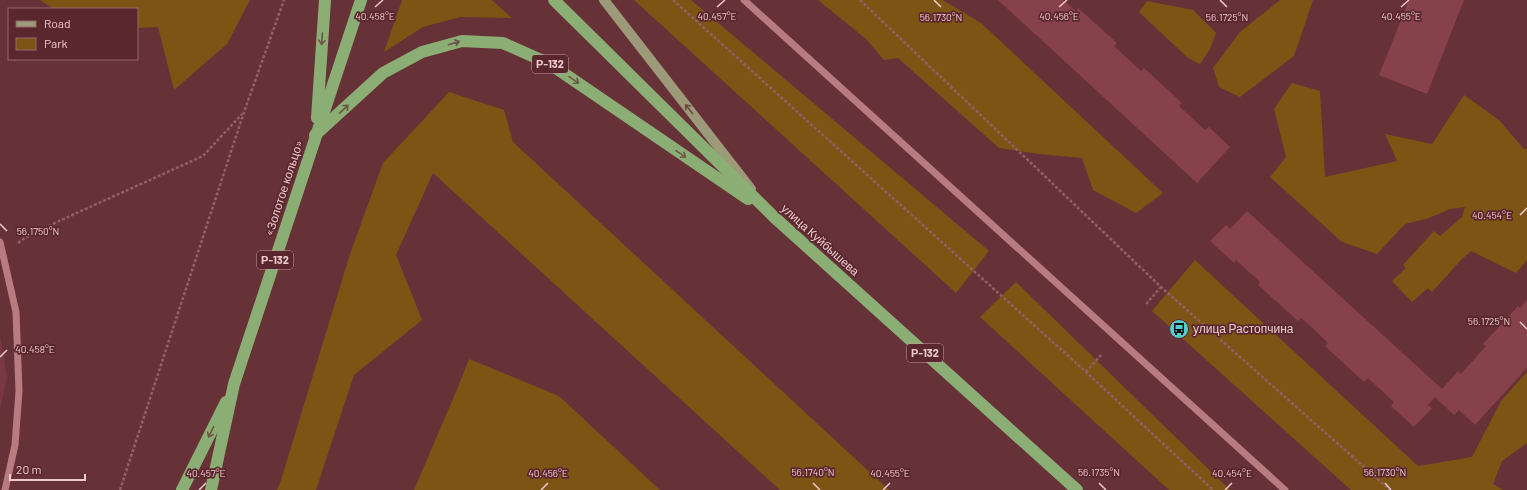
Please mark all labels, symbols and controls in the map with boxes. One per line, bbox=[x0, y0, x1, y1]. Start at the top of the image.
legend bbox=[8, 8, 138, 60]
text: 40.458°E bbox=[355, 10, 395, 22]
text: 40.457°E bbox=[697, 10, 737, 22]
text: 40.456°E bbox=[1039, 10, 1079, 22]
text: 40.455°E bbox=[1381, 10, 1421, 22]
text: 56.1730°N bbox=[920, 11, 962, 23]
text: 56.1725°N bbox=[1206, 11, 1248, 23]
text: Road bbox=[44, 16, 71, 30]
one-way arrow bbox=[318, 32, 326, 45]
text: Park bbox=[44, 36, 68, 50]
one-way arrow bbox=[447, 39, 460, 46]
road number: Р-132 bbox=[532, 55, 568, 73]
one-way arrow bbox=[568, 76, 579, 84]
one-way arrow bbox=[339, 104, 349, 113]
one-way arrow bbox=[685, 104, 693, 115]
street label: «Золотое кольцо» bbox=[261, 138, 306, 238]
one-way arrow bbox=[675, 150, 687, 158]
street label: улица Куйбышева bbox=[778, 201, 863, 279]
text: 40.454°E bbox=[1472, 209, 1512, 221]
text: 56.1750°N bbox=[17, 225, 59, 237]
road number: Р-132 bbox=[257, 251, 293, 269]
text: 56.1725°N bbox=[1468, 315, 1510, 327]
bus stop icon: улица Растопчина bbox=[1168, 318, 1190, 340]
place label: улица Растопчина bbox=[1193, 321, 1294, 336]
text: 40.458°E bbox=[15, 343, 55, 355]
road number: Р-132 bbox=[907, 344, 943, 362]
one-way arrow bbox=[207, 426, 214, 438]
scale bar bbox=[10, 456, 85, 482]
text: 20 m bbox=[16, 462, 42, 476]
text: 56.1740°N bbox=[791, 466, 835, 478]
text: 56.1735°N bbox=[1078, 466, 1120, 478]
text: 56.1730°N bbox=[1364, 466, 1406, 478]
text: 40.457°E bbox=[186, 467, 226, 479]
text: 40.456°E bbox=[528, 467, 568, 479]
text: 40.455°E bbox=[870, 467, 910, 479]
text: 40.454°E bbox=[1212, 467, 1252, 479]

